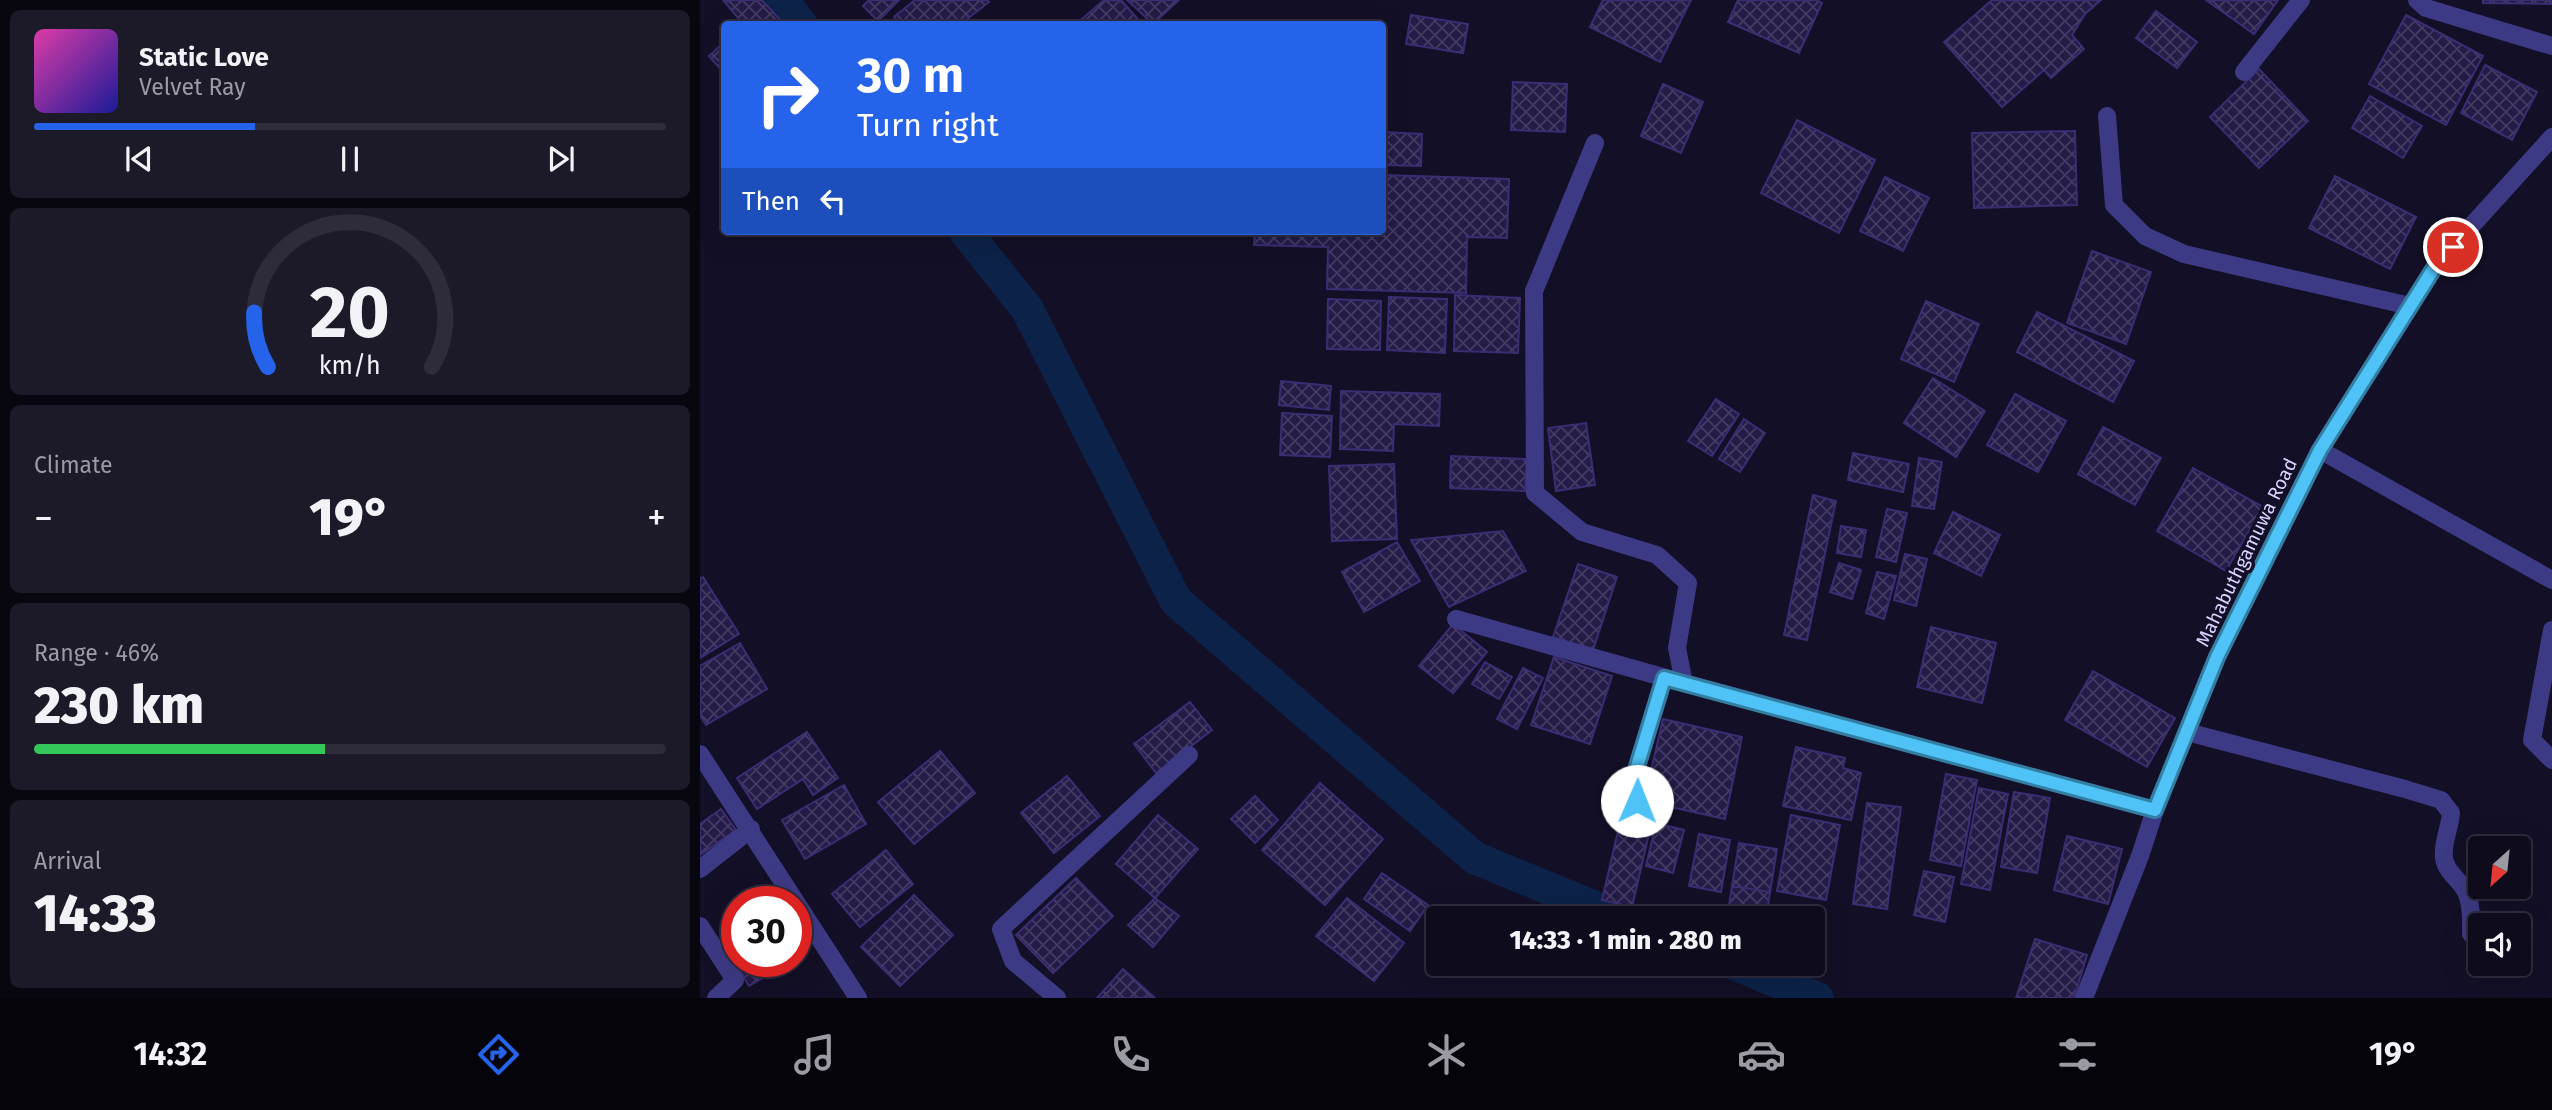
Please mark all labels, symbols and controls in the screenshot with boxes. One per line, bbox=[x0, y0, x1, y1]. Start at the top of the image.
text: Static Love bbox=[139, 42, 269, 73]
text: 30 m bbox=[857, 46, 964, 105]
icon: right bbox=[742, 49, 833, 140]
text: Velvet Ray bbox=[139, 73, 246, 101]
text: Turn right bbox=[857, 106, 999, 144]
icon: previous bbox=[120, 140, 158, 178]
icon: pause bbox=[331, 140, 369, 178]
icon: next bbox=[542, 140, 580, 178]
icon: left bbox=[814, 182, 852, 220]
text: Then bbox=[742, 186, 800, 217]
pin bbox=[2423, 217, 2483, 277]
icon: arrive bbox=[2434, 228, 2472, 266]
text: 20 bbox=[310, 270, 390, 357]
text: km/h bbox=[319, 351, 381, 381]
text: Climate bbox=[34, 451, 113, 479]
street label: Mahabuthgamuwa Road bbox=[2191, 454, 2302, 650]
text: 19° bbox=[309, 486, 391, 549]
text: − bbox=[34, 495, 53, 541]
text: + bbox=[647, 495, 666, 541]
text: Range · 46% bbox=[34, 639, 159, 667]
text: 230 km bbox=[34, 674, 204, 737]
position arrow bbox=[1600, 764, 1674, 838]
north arrow bbox=[2468, 836, 2530, 900]
map controls bbox=[2468, 836, 2531, 976]
text: Arrival bbox=[34, 847, 101, 875]
text: 14:33 bbox=[34, 882, 157, 945]
speed limit sign: 30 bbox=[721, 886, 812, 977]
button: sound bbox=[2468, 913, 2531, 976]
text: 14:33 · 1 min · 280 m bbox=[1509, 925, 1742, 956]
icon: directions bbox=[474, 1030, 523, 1079]
icon: music bbox=[790, 1030, 839, 1079]
icon: phone bbox=[1106, 1030, 1155, 1079]
icon: climate bbox=[1422, 1030, 1471, 1079]
icon: car bbox=[1737, 1030, 1786, 1079]
icon: filters bbox=[2053, 1030, 2102, 1079]
text: 14:32 bbox=[133, 1035, 207, 1073]
text: 19° bbox=[2369, 1035, 2419, 1073]

